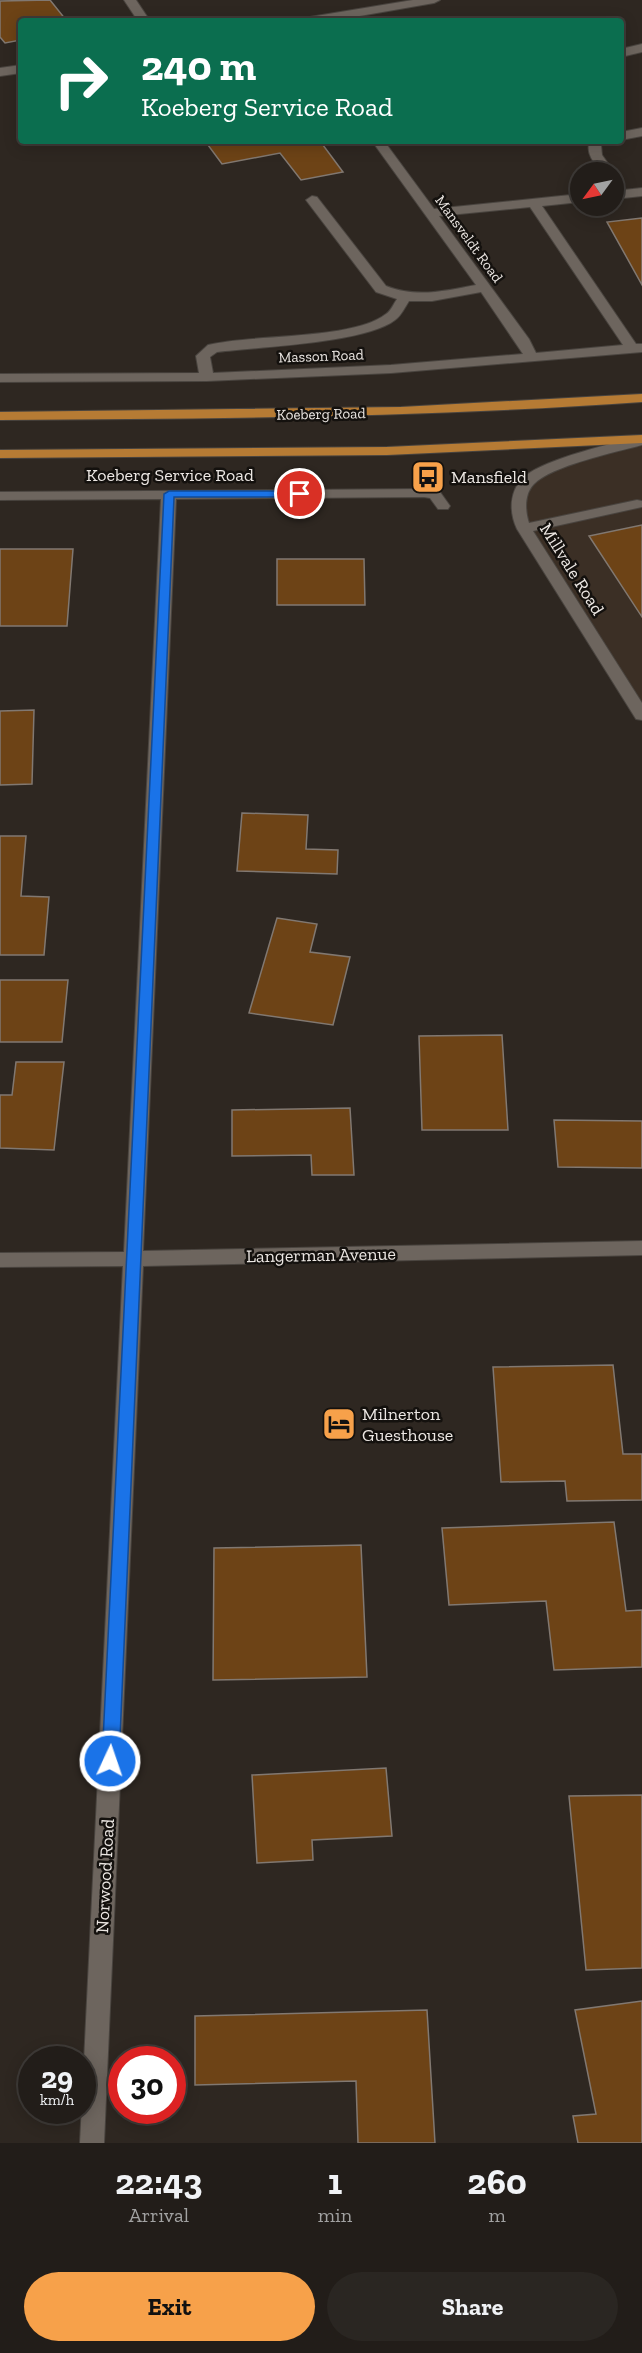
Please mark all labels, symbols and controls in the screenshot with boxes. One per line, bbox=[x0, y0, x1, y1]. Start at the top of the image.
text: 240 m bbox=[141, 40, 256, 91]
icon: right bbox=[42, 42, 120, 120]
text: Koeberg Service Road bbox=[141, 91, 393, 123]
north arrow bbox=[570, 162, 624, 216]
map controls bbox=[570, 162, 624, 216]
street label: Mansveldt Road bbox=[431, 192, 507, 287]
street label: Masson Road bbox=[278, 345, 365, 366]
street label: Koeberg Road bbox=[276, 404, 367, 424]
bus stop icon: Mansfield bbox=[410, 459, 446, 495]
street label: Koeberg Service Road bbox=[86, 464, 254, 486]
place label: Mansfield bbox=[451, 466, 527, 488]
pin bbox=[274, 468, 325, 519]
icon: arrive bbox=[283, 477, 316, 510]
street label: Millvale Road bbox=[535, 519, 609, 619]
street label: Langerman Avenue bbox=[246, 1243, 396, 1267]
place label: Milnerton Guesthouse bbox=[362, 1403, 453, 1446]
hotel icon: Milnerton Guesthouse bbox=[321, 1406, 357, 1442]
position arrow bbox=[78, 1729, 142, 1793]
street label: Norwood Road bbox=[91, 1818, 119, 1934]
speed limit sign: 30 bbox=[108, 2046, 186, 2124]
text: 29 bbox=[41, 2060, 73, 2096]
text: km/h bbox=[40, 2091, 74, 2109]
text: 22:43 bbox=[115, 2160, 203, 2203]
text: 1 bbox=[328, 2160, 342, 2203]
text: 260 bbox=[467, 2160, 527, 2203]
text: Arrival bbox=[129, 2203, 189, 2227]
text: min bbox=[318, 2203, 352, 2227]
text: m bbox=[488, 2203, 506, 2227]
button: Exit bbox=[24, 2272, 315, 2341]
button: Share bbox=[327, 2272, 618, 2341]

